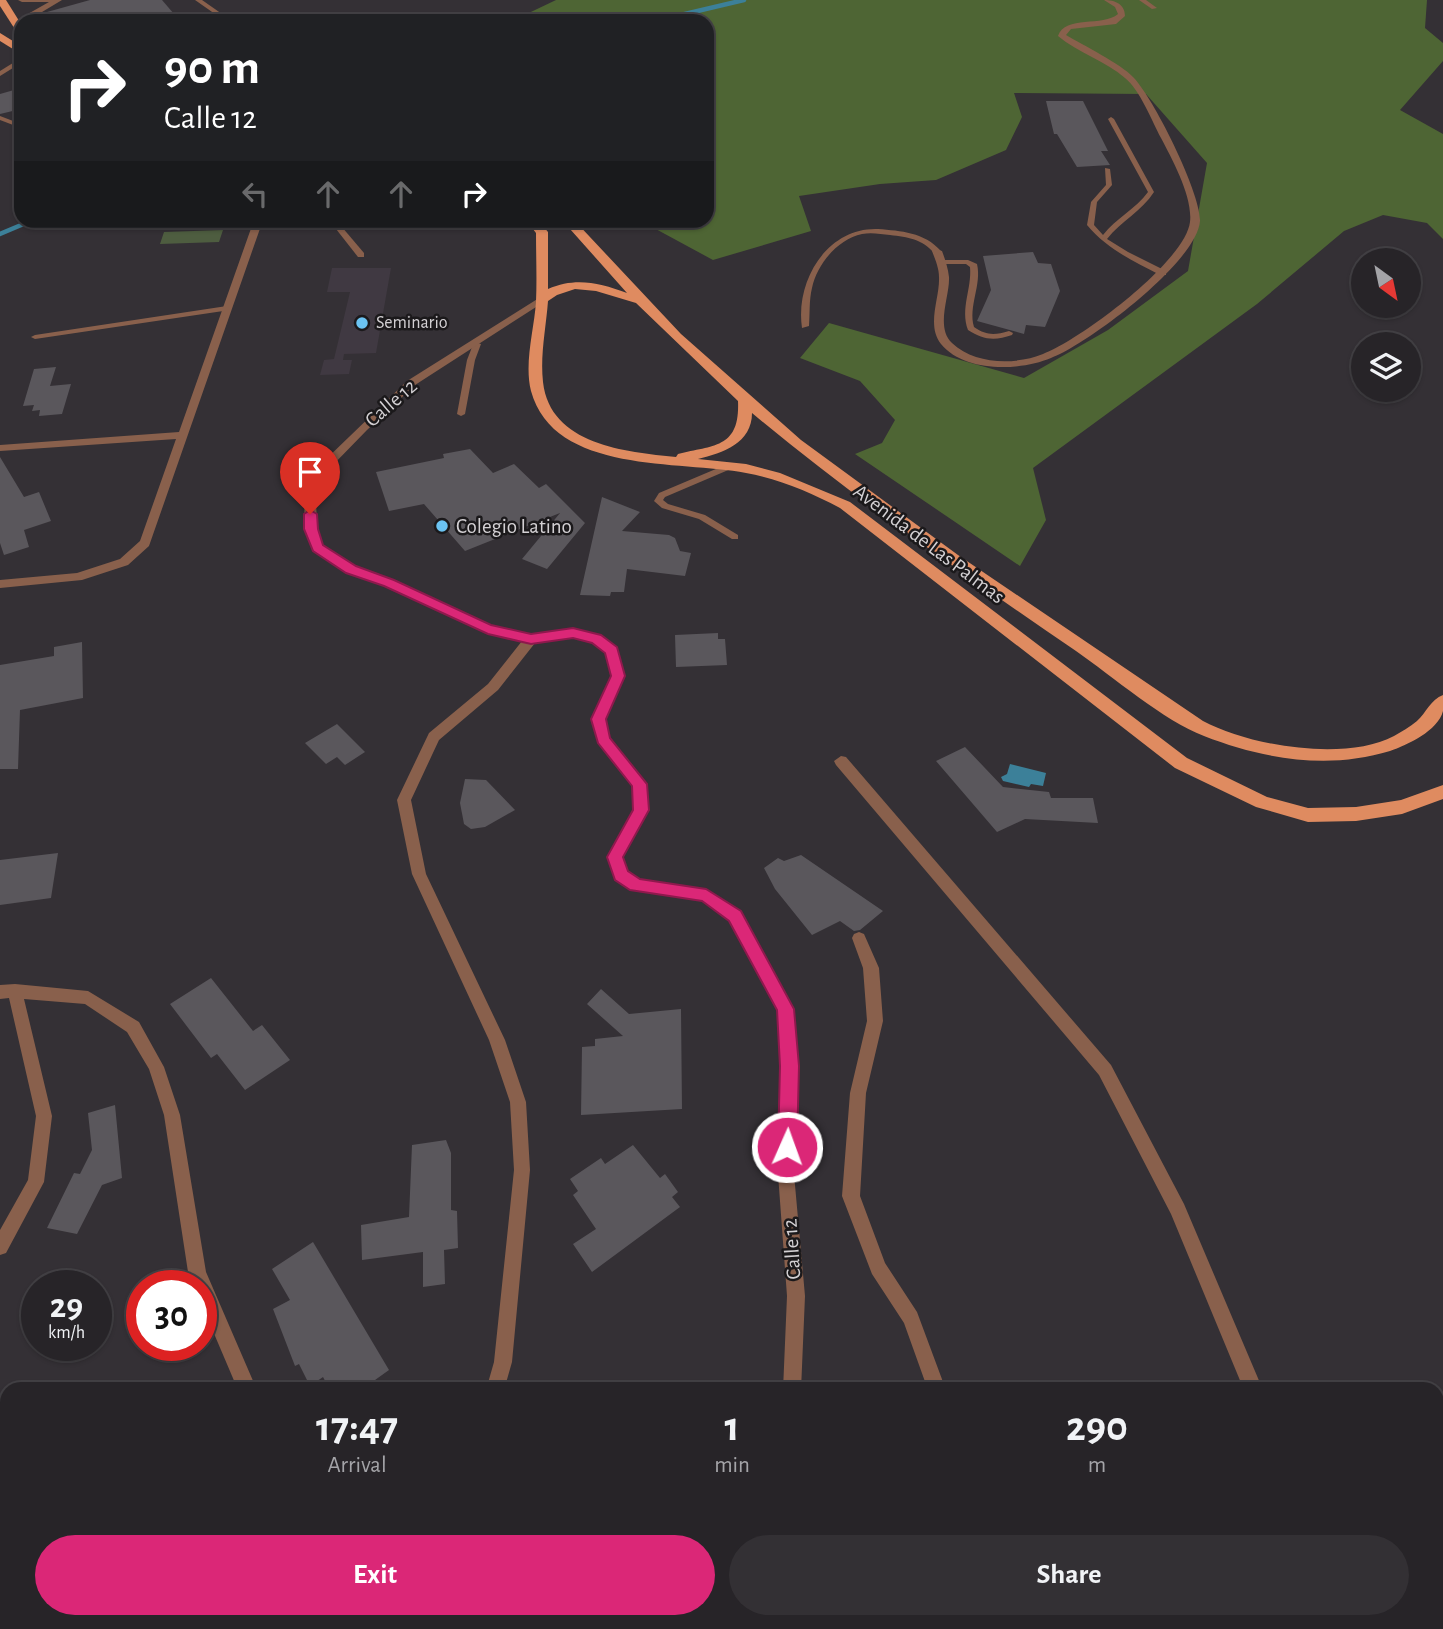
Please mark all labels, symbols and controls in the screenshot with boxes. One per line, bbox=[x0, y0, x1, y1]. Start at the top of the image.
icon: right bbox=[49, 42, 140, 133]
text: 90 m bbox=[164, 44, 260, 93]
text: Calle 12 bbox=[164, 102, 257, 134]
icon: left bbox=[236, 175, 274, 213]
icon: ahead bbox=[309, 175, 347, 213]
icon: ahead bbox=[382, 175, 420, 213]
icon: right bbox=[455, 175, 493, 213]
north arrow bbox=[1351, 248, 1421, 318]
map controls bbox=[1351, 248, 1421, 402]
place label: Seminario bbox=[376, 314, 448, 332]
marker: Seminario bbox=[354, 315, 370, 331]
button: layers bbox=[1351, 332, 1421, 402]
street label: Calle 12 bbox=[361, 375, 421, 431]
pin bbox=[280, 442, 340, 514]
icon: arrive bbox=[291, 453, 329, 491]
street label: Avenida de Las Palmas bbox=[850, 480, 1008, 608]
place label: Colegio Latino bbox=[456, 516, 572, 537]
marker: Colegio Latino bbox=[434, 518, 450, 534]
position arrow bbox=[750, 1110, 824, 1184]
street label: Calle 12 bbox=[779, 1218, 805, 1280]
speed limit sign: 30 bbox=[126, 1270, 217, 1361]
text: 29 bbox=[50, 1289, 83, 1324]
text: km/h bbox=[48, 1324, 85, 1342]
text: 17:47 bbox=[316, 1406, 398, 1448]
text: 1 bbox=[725, 1406, 740, 1448]
text: 290 bbox=[1066, 1406, 1128, 1448]
text: Arrival bbox=[328, 1454, 387, 1477]
text: min bbox=[714, 1454, 750, 1477]
text: m bbox=[1088, 1454, 1106, 1477]
button: Exit bbox=[35, 1535, 715, 1615]
button: Share bbox=[729, 1535, 1409, 1615]

